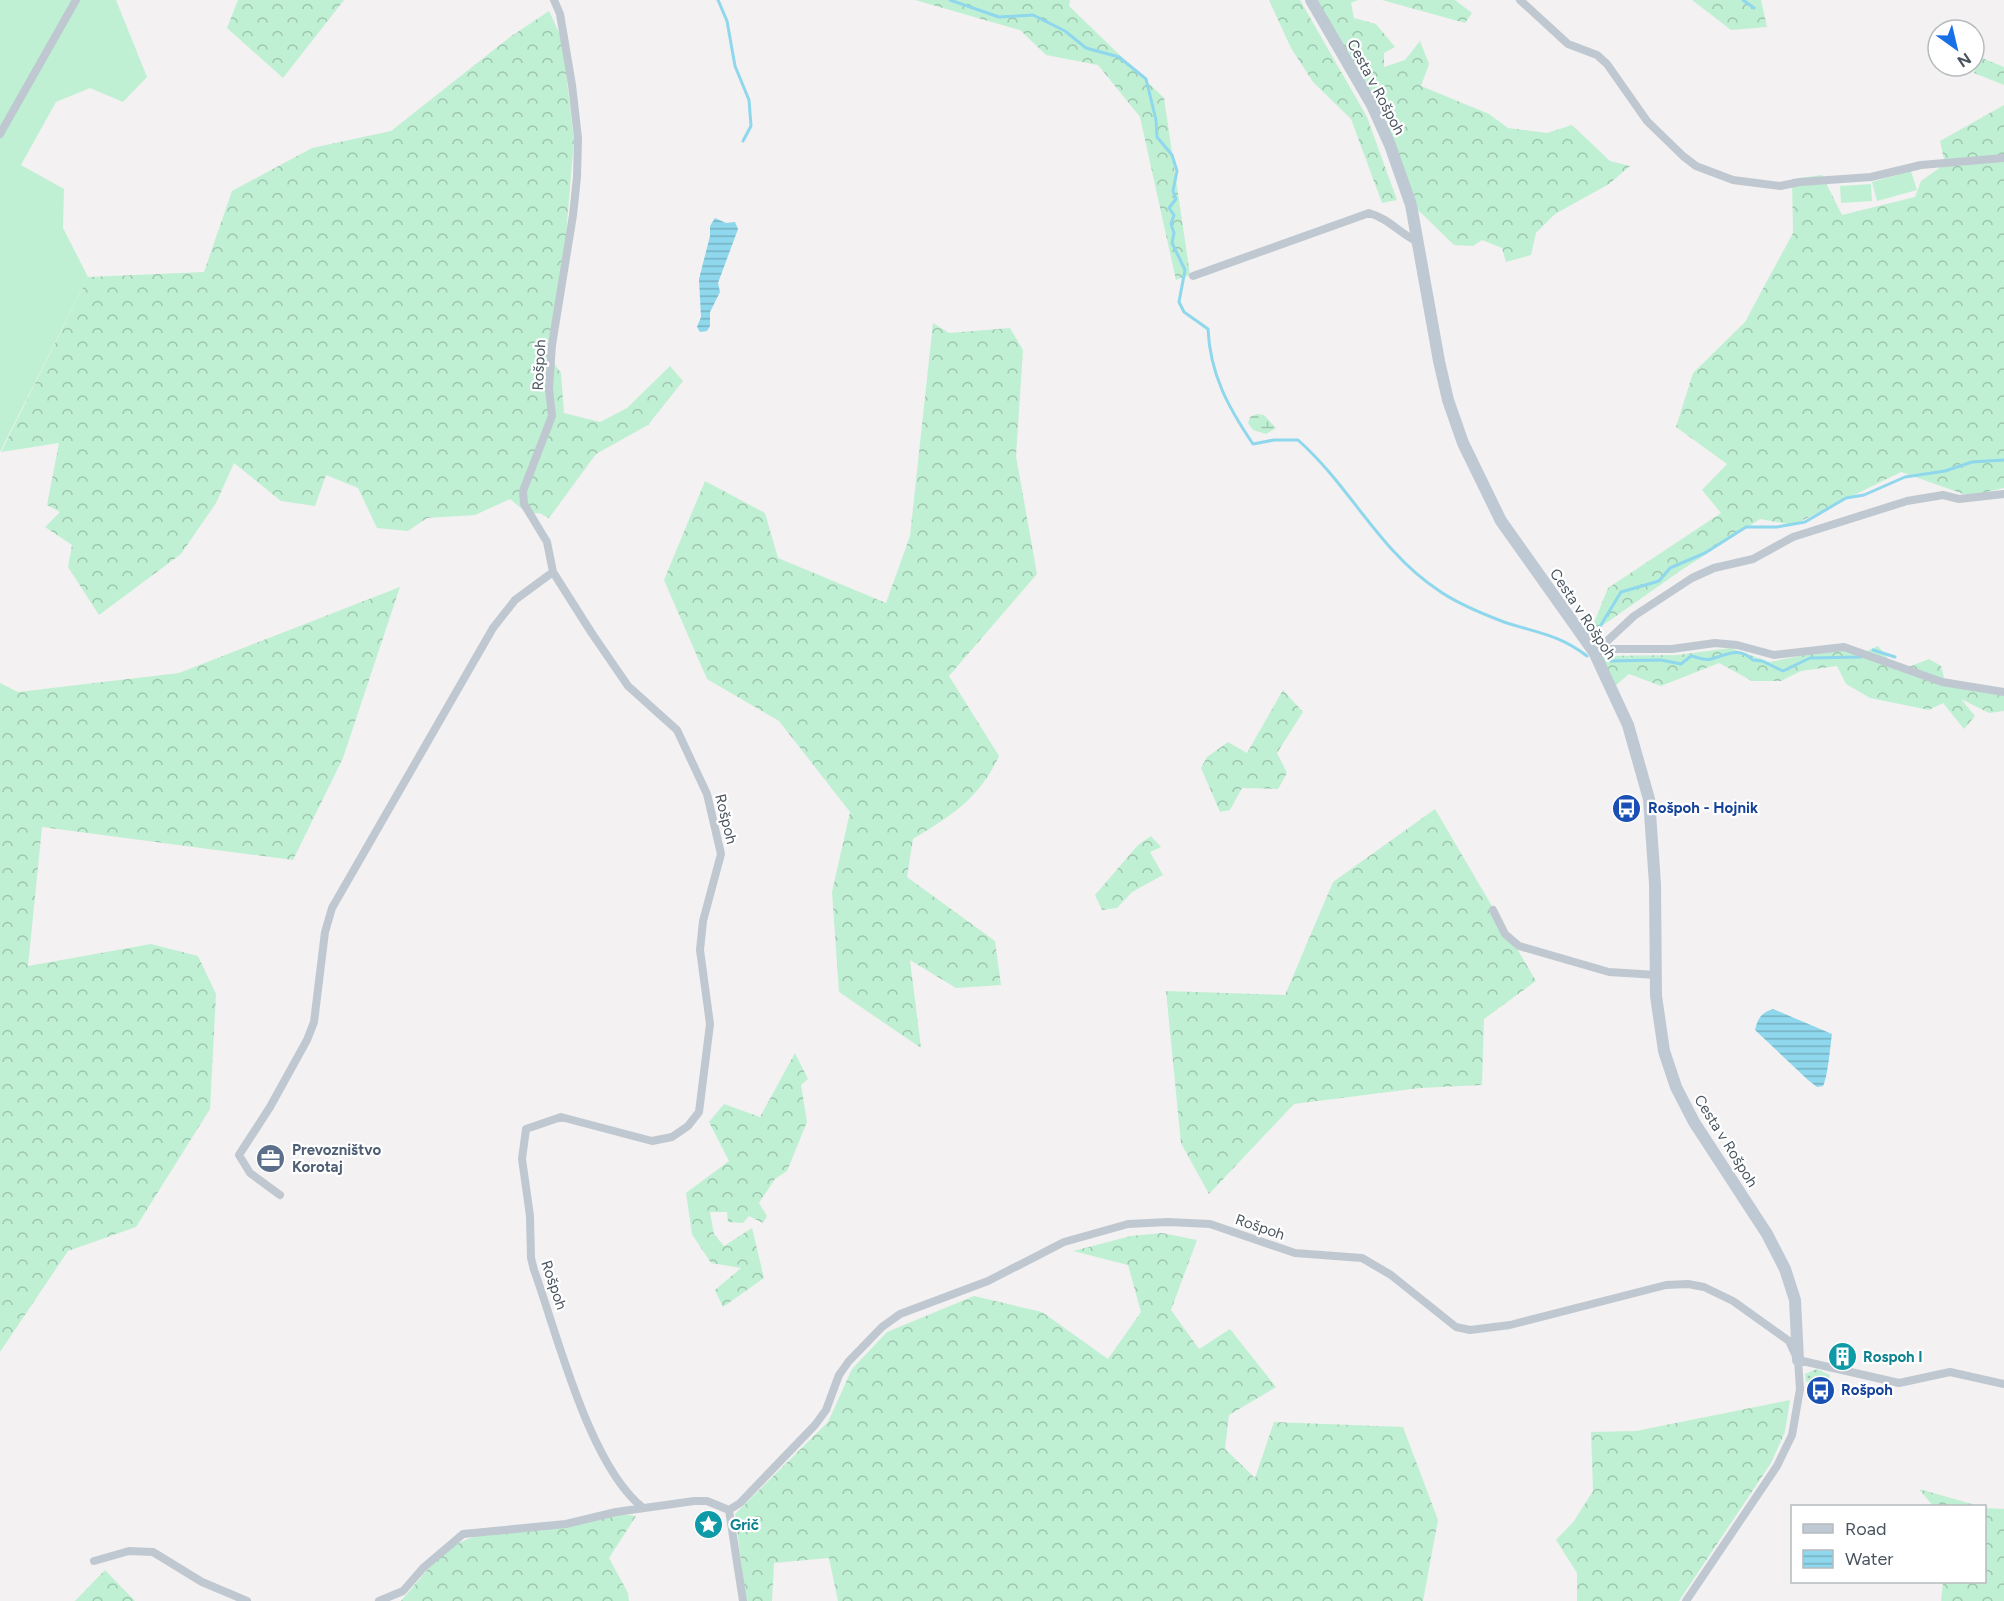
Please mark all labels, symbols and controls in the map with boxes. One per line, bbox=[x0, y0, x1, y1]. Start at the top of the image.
north arrow bbox=[1926, 18, 1986, 78]
street label: Cesta v Rošpoh bbox=[1343, 36, 1409, 138]
text: N bbox=[1954, 49, 1975, 71]
street label: Rošpoh bbox=[529, 339, 549, 391]
street label: Cesta v Rošpoh bbox=[1546, 565, 1620, 663]
street label: Rošpoh bbox=[711, 792, 741, 846]
bus stop icon: Rošpoh - Hojnik bbox=[1611, 792, 1643, 824]
place label: Rošpoh - Hojnik bbox=[1648, 799, 1758, 817]
street label: Cesta v Rošpoh bbox=[1690, 1091, 1762, 1191]
place label: Prevozništvo Korotaj bbox=[292, 1141, 381, 1176]
office icon: Prevozništvo Korotaj bbox=[255, 1143, 287, 1175]
street label: Rošpoh bbox=[1233, 1210, 1287, 1244]
street label: Rošpoh bbox=[537, 1258, 571, 1312]
building icon: Rospoh I bbox=[1826, 1341, 1858, 1373]
place label: Rospoh I bbox=[1863, 1348, 1923, 1366]
bus stop icon: Rošpoh bbox=[1804, 1374, 1836, 1406]
place label: Rošpoh bbox=[1841, 1381, 1893, 1399]
legend bbox=[1791, 1505, 1986, 1583]
place icon: Grič bbox=[693, 1509, 725, 1541]
place label: Grič bbox=[730, 1516, 759, 1534]
text: Road bbox=[1845, 1518, 1886, 1540]
text: Water bbox=[1845, 1548, 1893, 1570]

